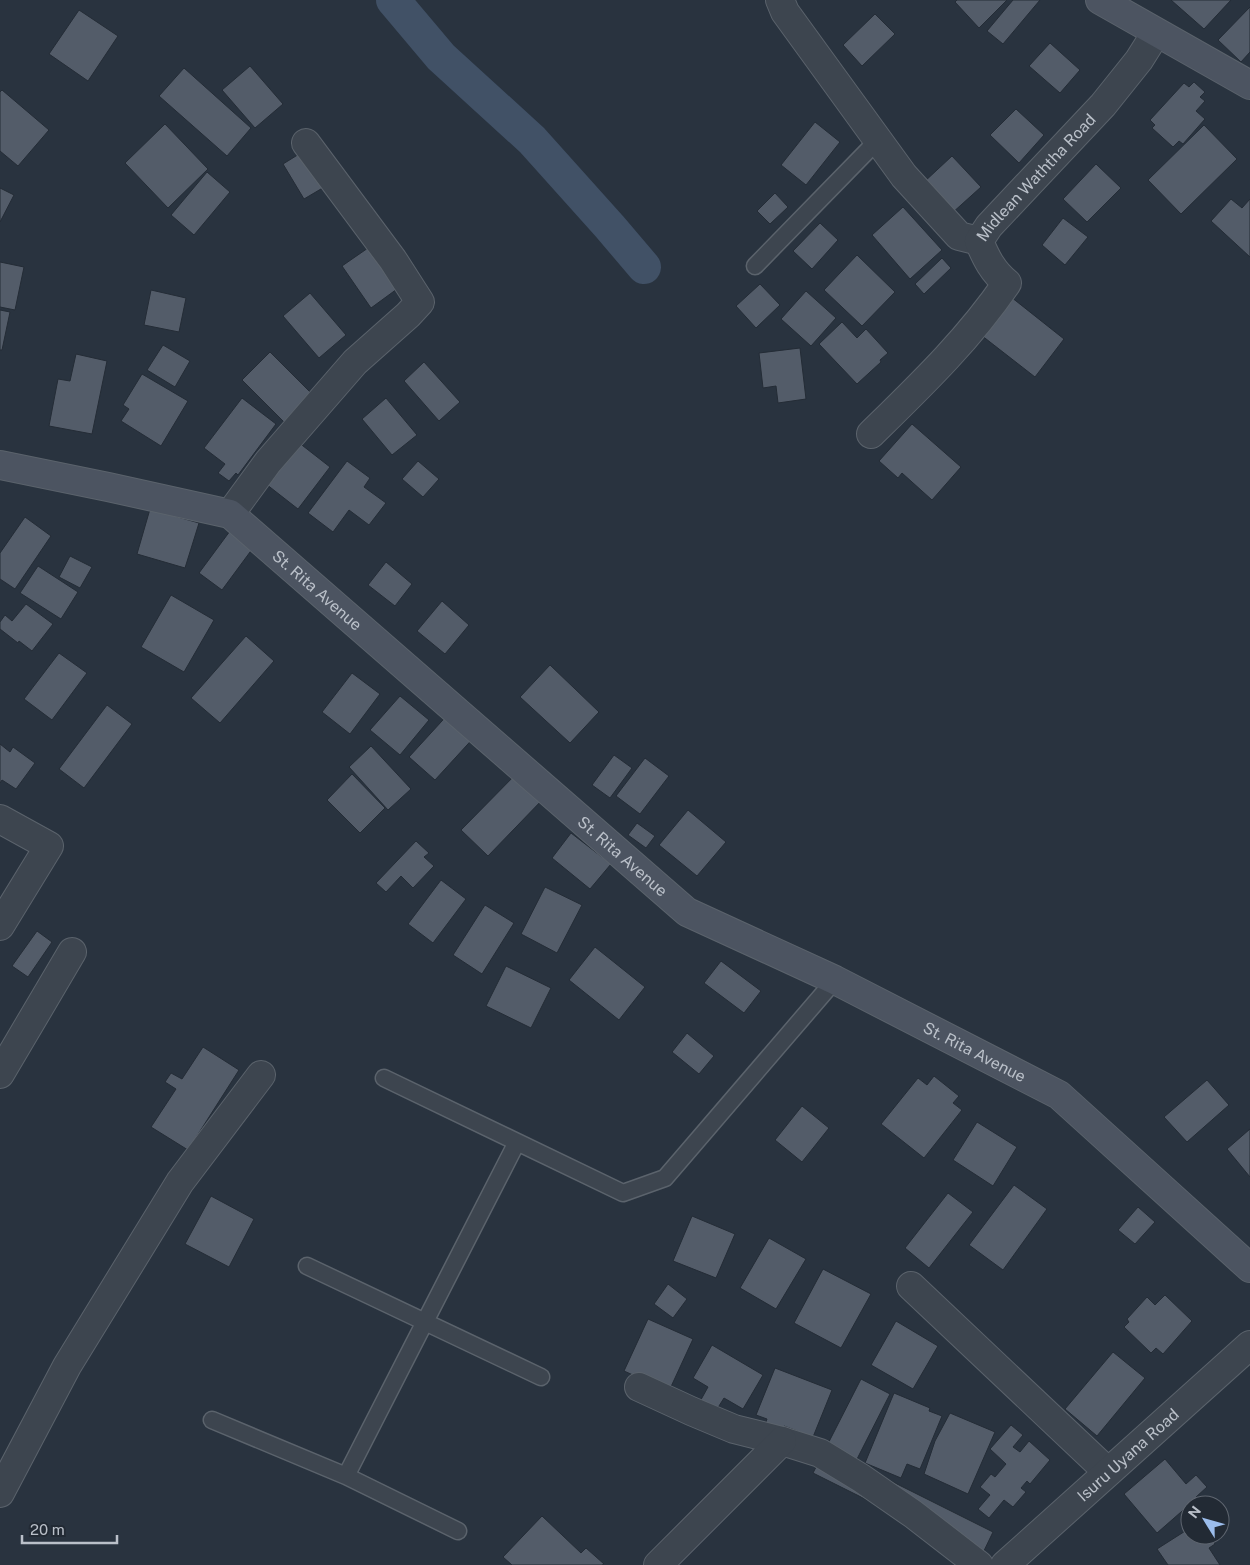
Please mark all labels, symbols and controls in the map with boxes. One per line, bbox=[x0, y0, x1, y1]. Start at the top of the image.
street label: Midlean Waththa Road bbox=[973, 110, 1100, 245]
street label: St. Rita Avenue bbox=[268, 546, 366, 635]
street label: St. Rita Avenue bbox=[574, 812, 671, 901]
street label: St. Rita Avenue bbox=[920, 1018, 1029, 1086]
street label: Isuru Uyana Road bbox=[1073, 1405, 1183, 1506]
north arrow bbox=[1180, 1495, 1230, 1545]
text: N bbox=[1185, 1503, 1204, 1521]
scale bar bbox=[22, 1512, 118, 1544]
text: 20 m bbox=[30, 1521, 65, 1538]

